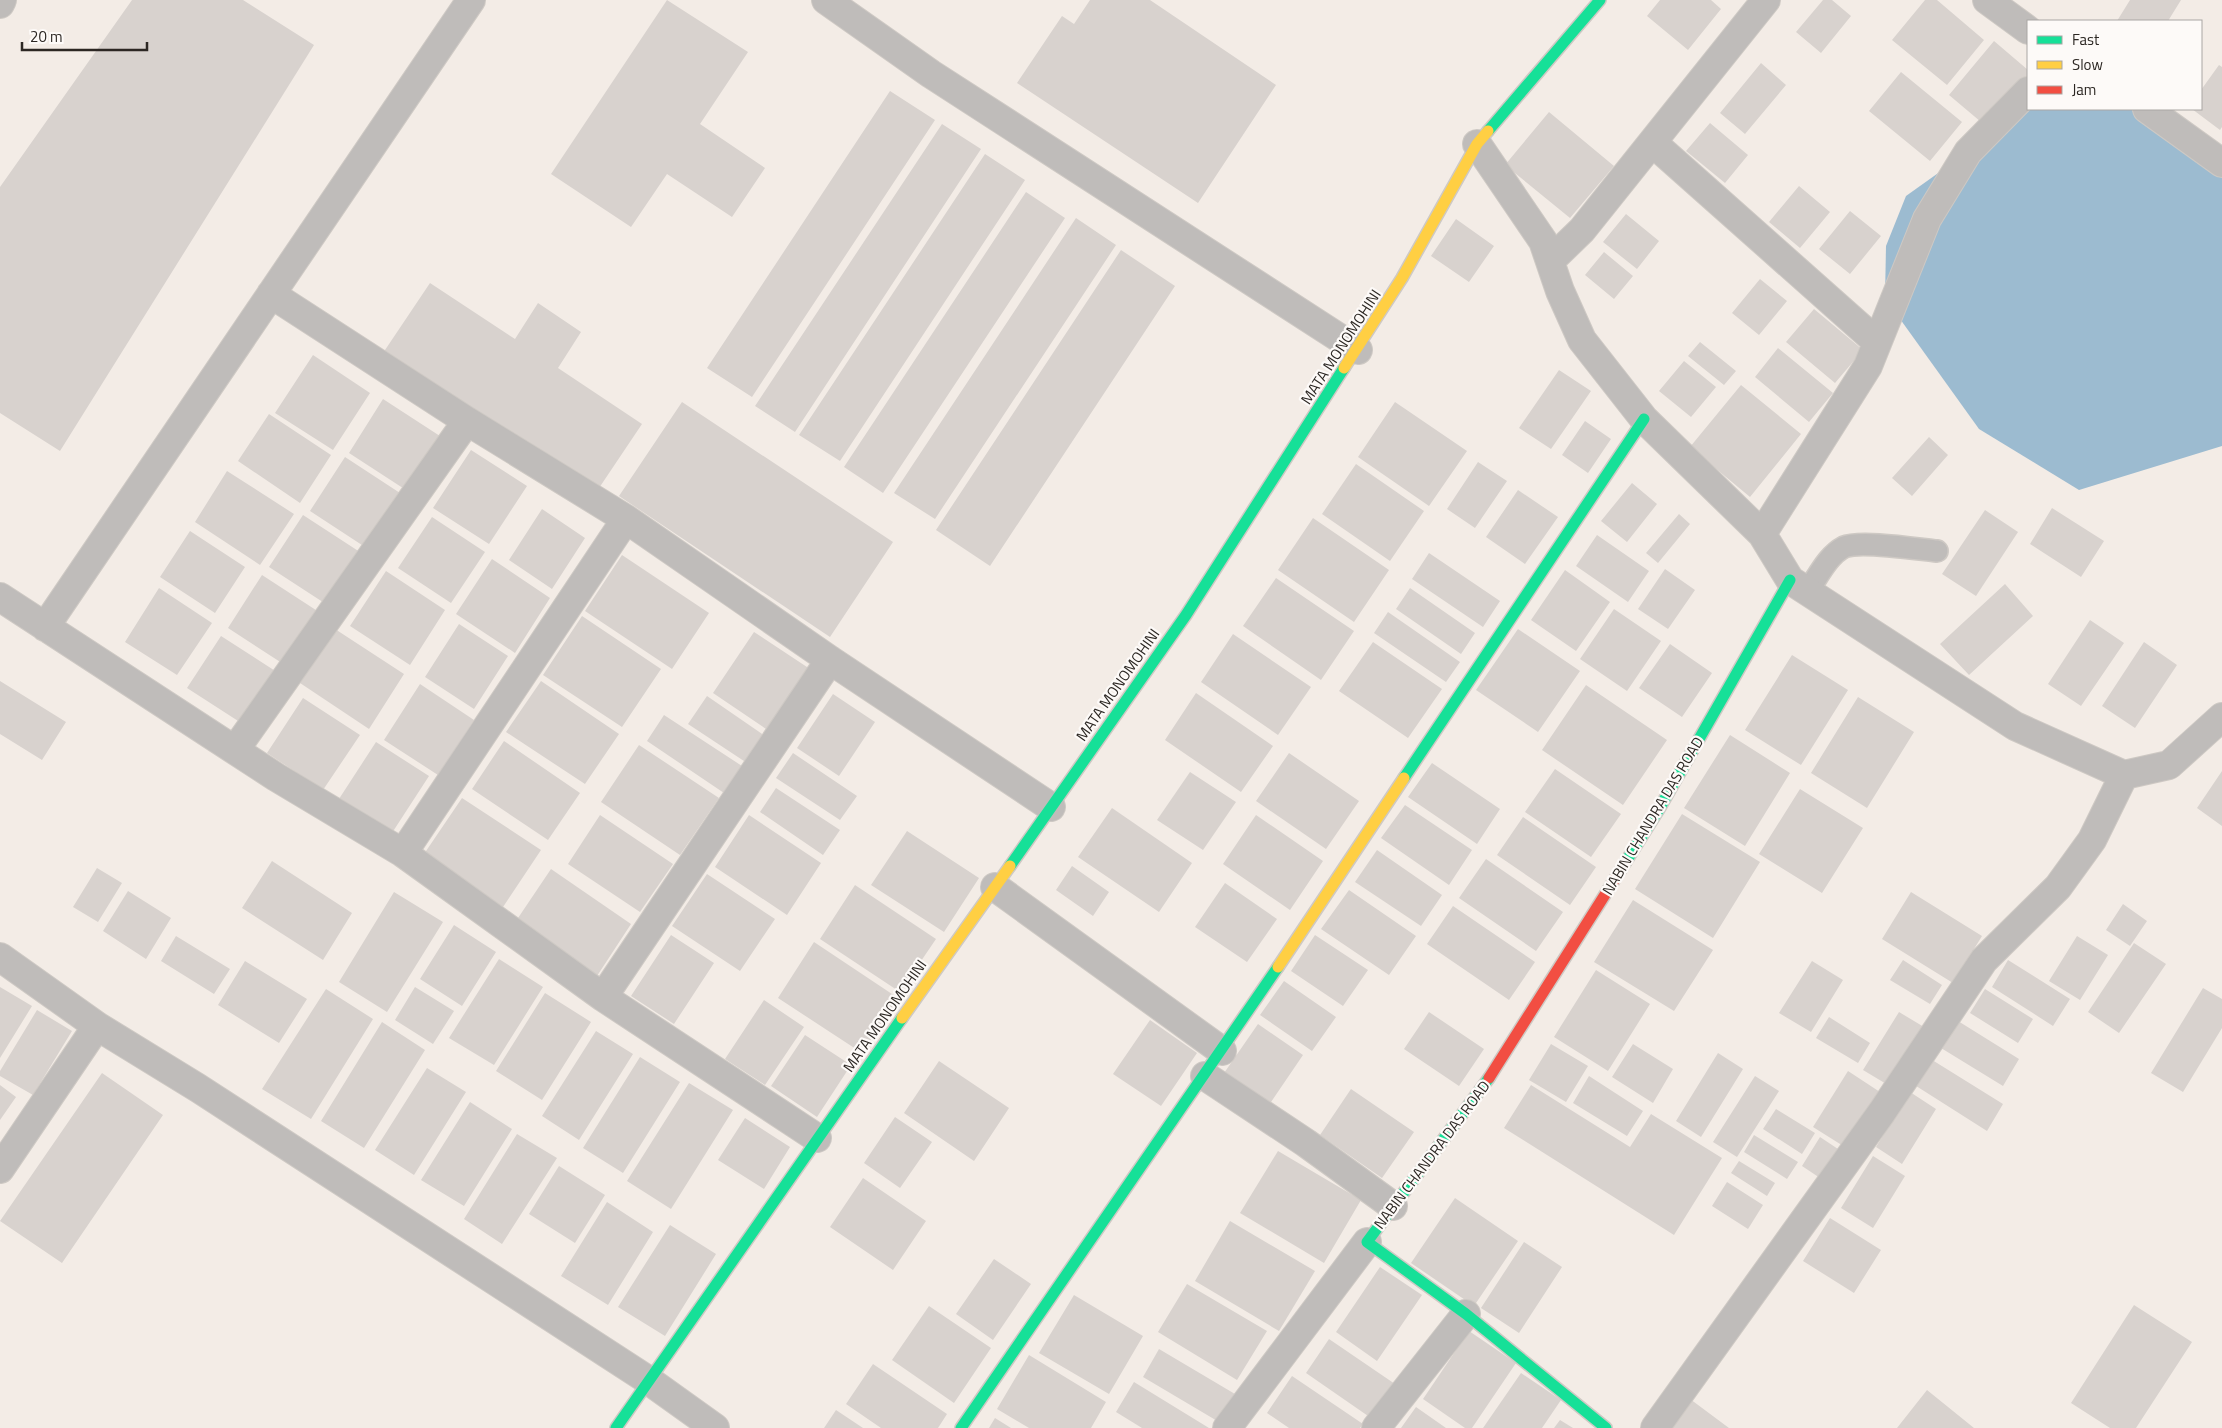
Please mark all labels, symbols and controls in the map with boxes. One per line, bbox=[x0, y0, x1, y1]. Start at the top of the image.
scale bar bbox=[22, 20, 148, 52]
legend bbox=[2027, 20, 2202, 110]
text: 20 m bbox=[30, 25, 63, 48]
text: Fast bbox=[2072, 28, 2100, 51]
text: Slow bbox=[2072, 53, 2103, 76]
text: Jam bbox=[2072, 78, 2096, 101]
street label: MATA MONOMOHINI bbox=[1295, 285, 1386, 409]
street label: MATA MONOMOHINI bbox=[1070, 624, 1165, 746]
street label: NABIN CHANDRA DAS ROAD bbox=[1596, 732, 1709, 899]
street label: MATA MONOMOHINI bbox=[837, 955, 932, 1077]
street label: NABIN CHANDRA DAS ROAD bbox=[1368, 1075, 1495, 1234]

